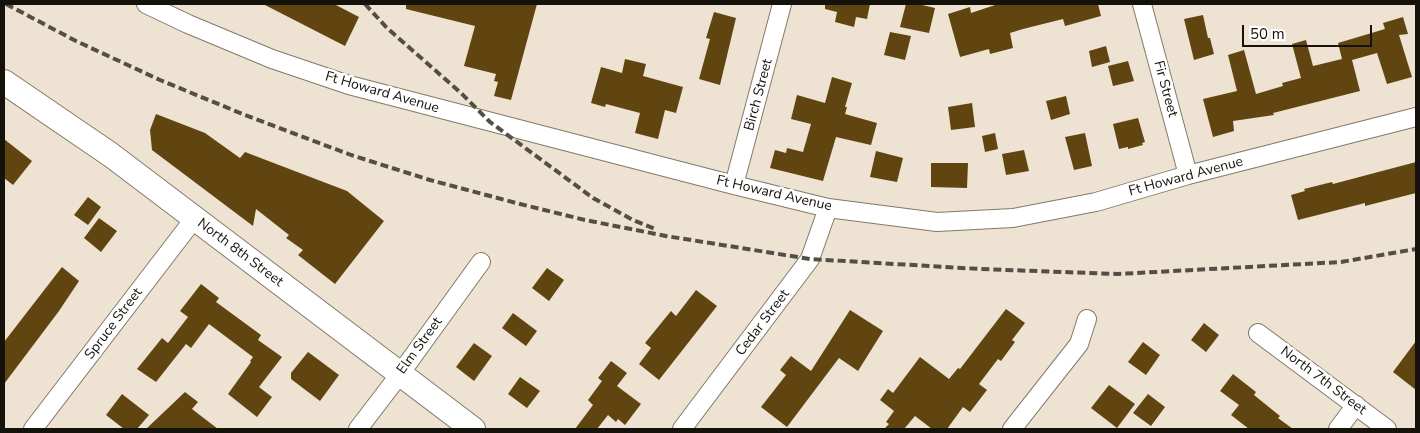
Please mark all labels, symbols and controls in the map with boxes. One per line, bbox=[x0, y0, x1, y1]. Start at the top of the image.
scale bar bbox=[1245, 15, 1375, 47]
text: 50 m bbox=[1250, 24, 1285, 44]
street label: Birch Street bbox=[741, 57, 777, 133]
street label: Fir Street bbox=[1149, 59, 1181, 119]
street label: Ft Howard Avenue bbox=[323, 69, 441, 117]
street label: Ft Howard Avenue bbox=[1127, 154, 1245, 200]
street label: Ft Howard Avenue bbox=[715, 173, 833, 215]
street label: North 8th Street bbox=[194, 215, 286, 291]
street label: Spruce Street bbox=[82, 285, 146, 363]
street label: Cedar Street bbox=[733, 286, 793, 360]
street label: Elm Street bbox=[394, 314, 446, 378]
street label: North 7th Street bbox=[1277, 343, 1369, 419]

